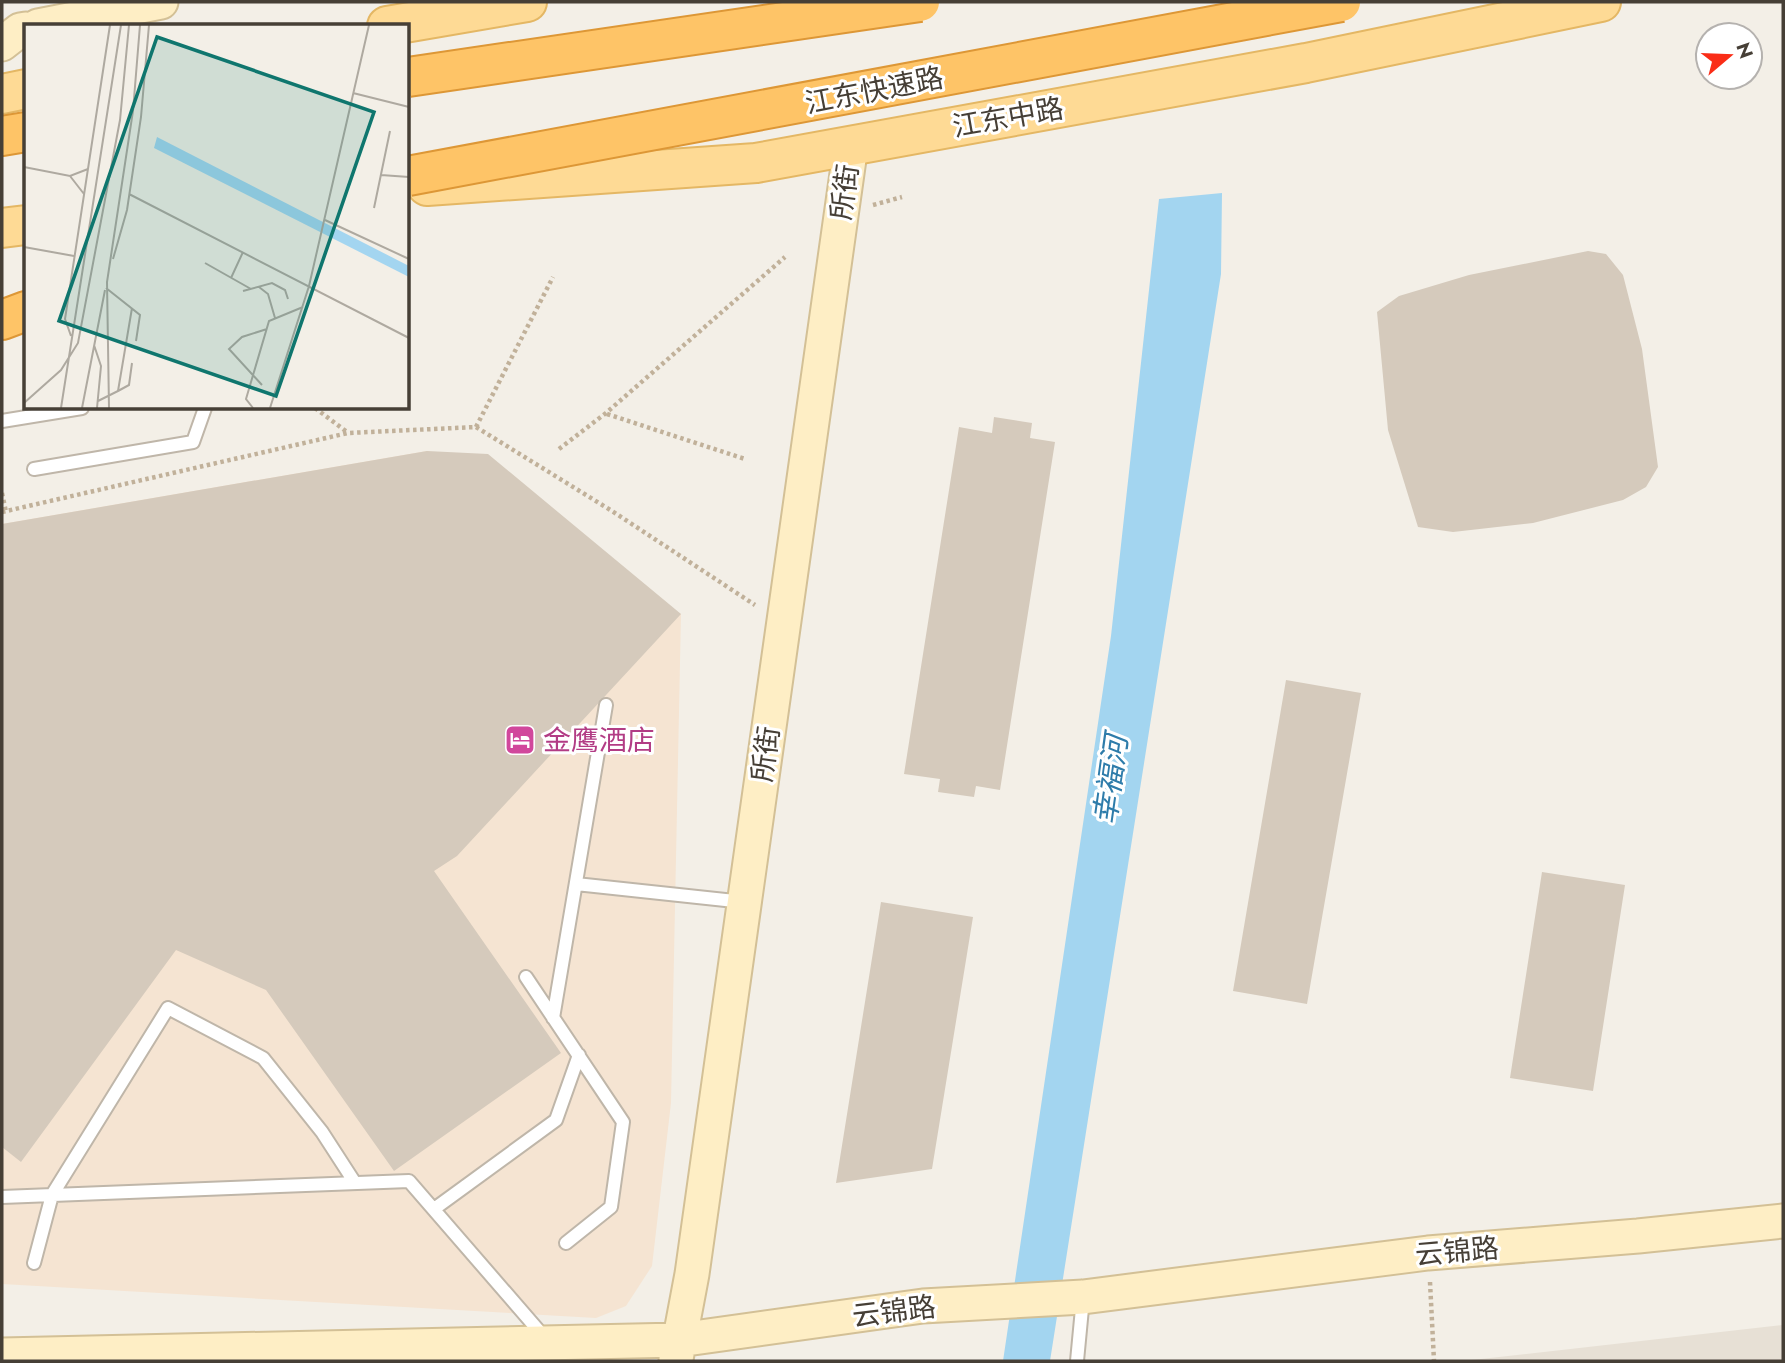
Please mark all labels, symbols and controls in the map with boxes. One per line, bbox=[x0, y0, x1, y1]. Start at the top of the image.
north arrow bbox=[1694, 21, 1764, 91]
inset map bbox=[24, 24, 410, 410]
text: N bbox=[1729, 39, 1760, 62]
street label: 江东快速路 bbox=[801, 57, 947, 124]
street label: 江东中路 bbox=[949, 88, 1067, 147]
street label: 所街 bbox=[820, 161, 869, 223]
place label: 金鹰酒店 bbox=[543, 720, 655, 761]
hotel icon: 金鹰酒店 bbox=[503, 723, 537, 757]
street label: 所街 bbox=[741, 723, 790, 785]
water label: 幸福河 bbox=[1083, 727, 1139, 827]
street label: 云锦路 bbox=[1413, 1227, 1501, 1276]
street label: 云锦路 bbox=[850, 1286, 938, 1337]

